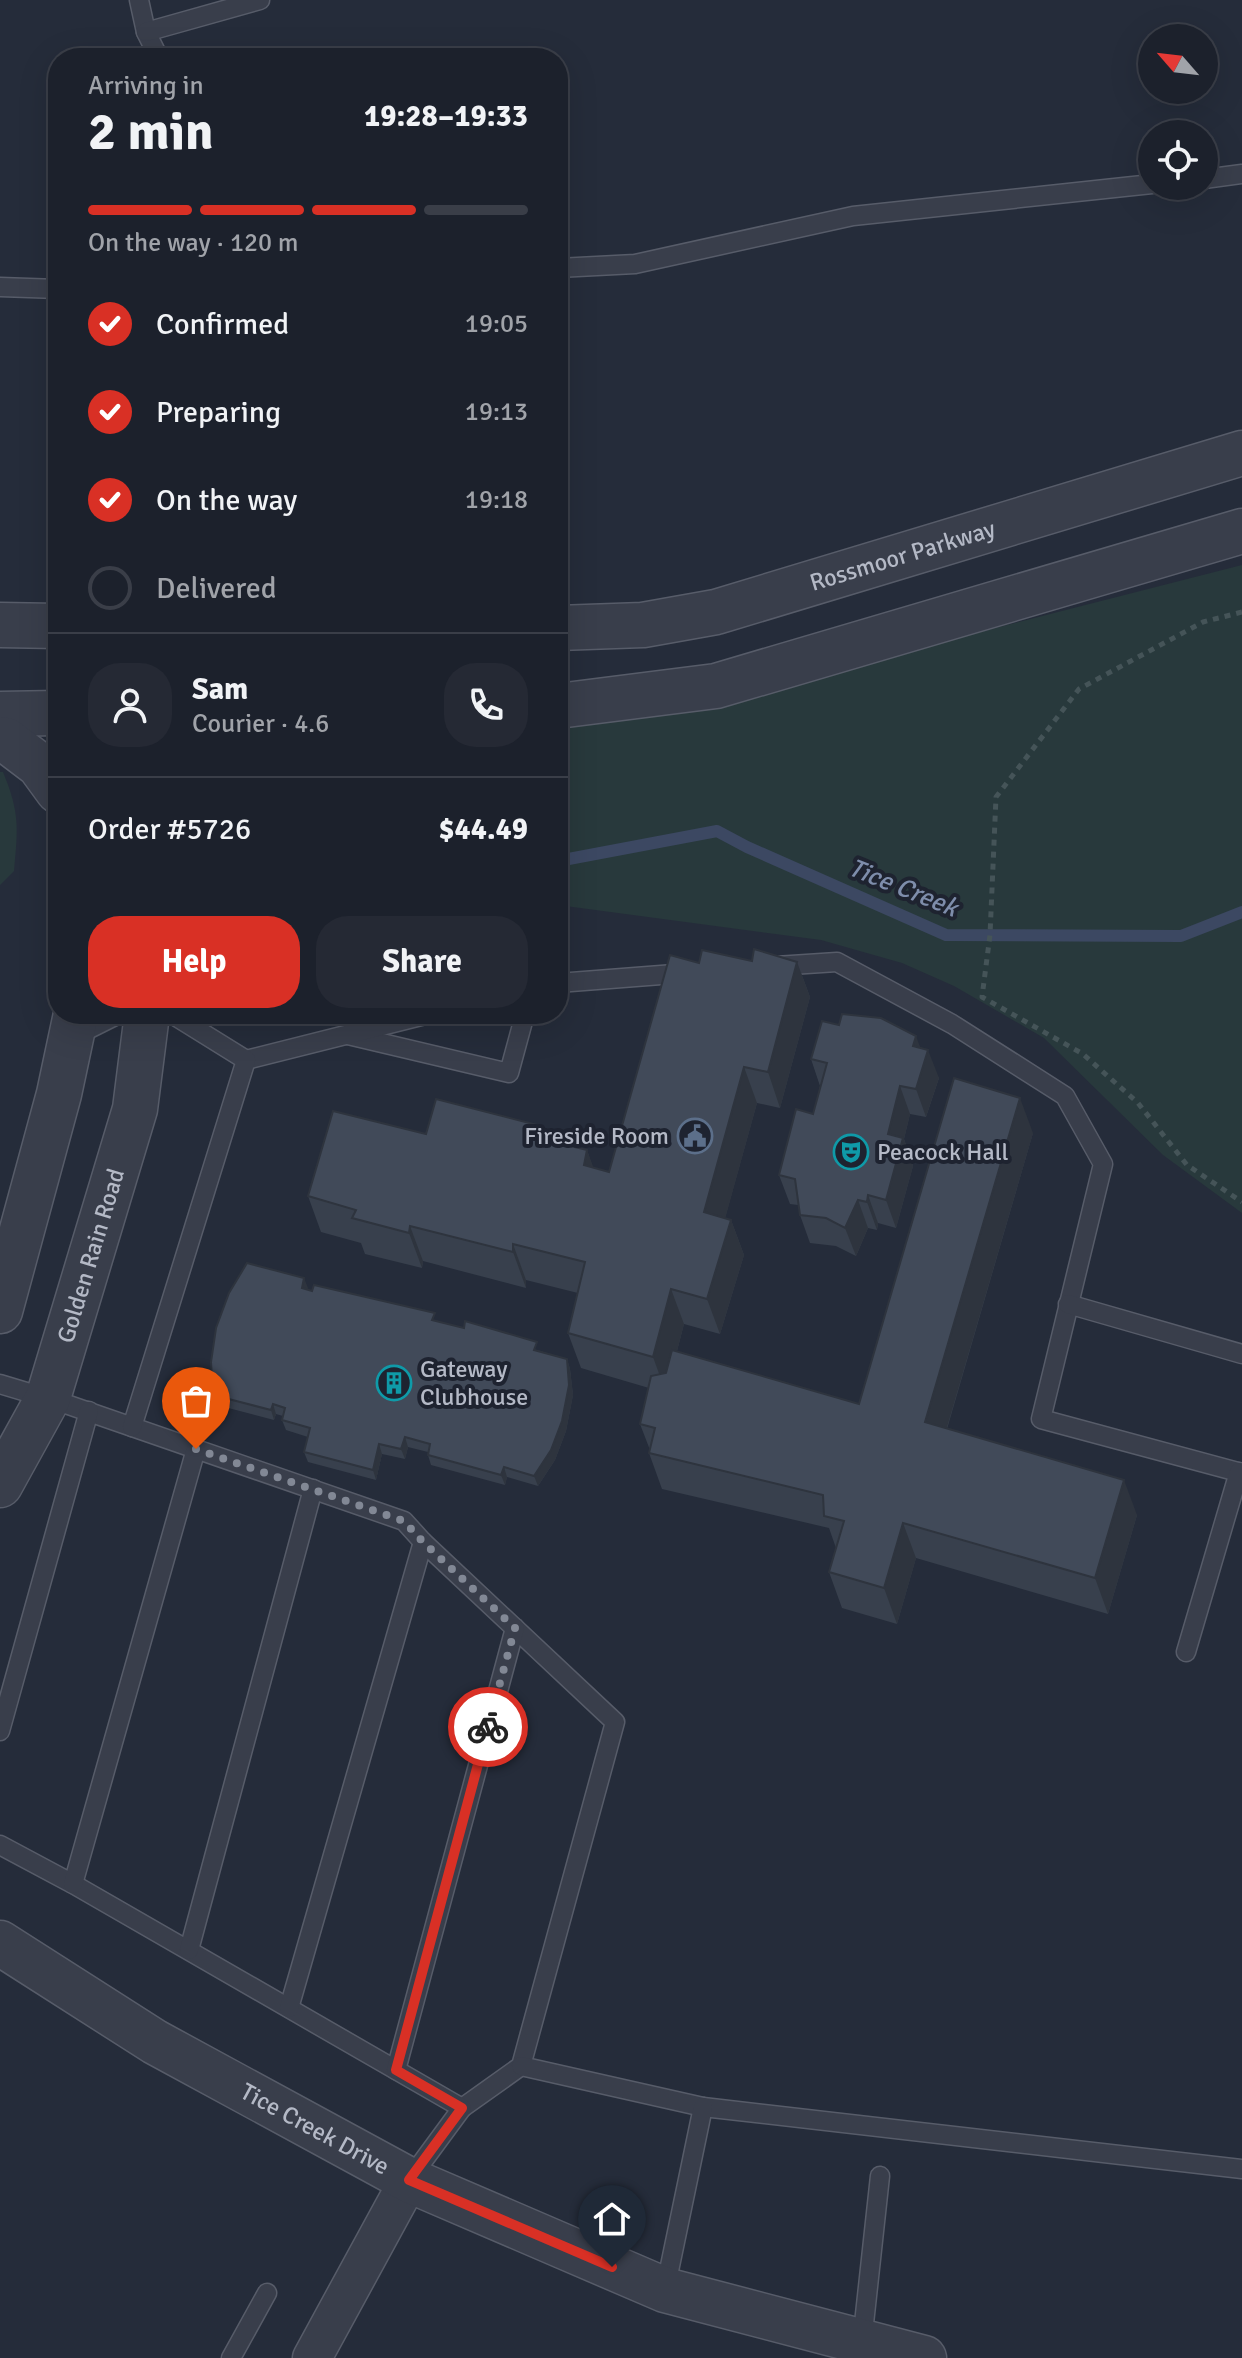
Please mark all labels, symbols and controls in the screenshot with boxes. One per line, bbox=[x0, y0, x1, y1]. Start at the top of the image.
north arrow bbox=[1138, 24, 1218, 104]
map controls bbox=[1138, 24, 1218, 200]
text: Arriving in bbox=[88, 70, 204, 102]
text: 19:28–19:33 bbox=[364, 98, 528, 135]
text: 2 min bbox=[88, 100, 214, 164]
button: locate bbox=[1138, 120, 1218, 200]
text: On the way · 120 m bbox=[88, 227, 298, 259]
icon: check bbox=[88, 302, 132, 346]
text: Confirmed bbox=[156, 306, 289, 343]
text: 19:05 bbox=[465, 308, 528, 340]
icon: check bbox=[88, 390, 132, 434]
text: Preparing bbox=[156, 394, 281, 431]
text: 19:13 bbox=[465, 396, 528, 428]
icon: check bbox=[88, 478, 132, 522]
text: On the way bbox=[156, 482, 297, 519]
text: 19:18 bbox=[465, 484, 528, 516]
street label: Rossmoor Parkway bbox=[806, 513, 999, 598]
text: Delivered bbox=[156, 570, 277, 607]
button: person bbox=[88, 663, 172, 747]
button: phone bbox=[444, 663, 528, 747]
text: Sam bbox=[192, 671, 248, 708]
text: Courier · 4.6 bbox=[192, 708, 329, 740]
text: Order #5726 bbox=[88, 811, 251, 848]
text: $44.49 bbox=[438, 811, 528, 848]
water label: Tice Creek bbox=[844, 852, 964, 925]
button: Help bbox=[88, 916, 300, 1008]
button: Share bbox=[316, 916, 528, 1008]
public building icon: Fireside Room bbox=[676, 1117, 714, 1155]
place label: Fireside Room bbox=[524, 1121, 669, 1151]
theatre icon: Peacock Hall bbox=[832, 1133, 870, 1171]
place label: Peacock Hall bbox=[877, 1137, 1009, 1167]
street label: Golden Rain Road bbox=[50, 1165, 131, 1347]
place label: Gateway Clubhouse bbox=[420, 1354, 528, 1412]
building icon: Gateway Clubhouse bbox=[375, 1364, 413, 1402]
pin bbox=[162, 1367, 230, 1449]
icon: bag bbox=[174, 1379, 218, 1423]
courier bbox=[448, 1687, 528, 1767]
icon: bike bbox=[466, 1705, 510, 1749]
street label: Tice Creek Drive bbox=[235, 2076, 395, 2181]
pin bbox=[578, 2185, 646, 2267]
icon: home bbox=[590, 2197, 634, 2241]

